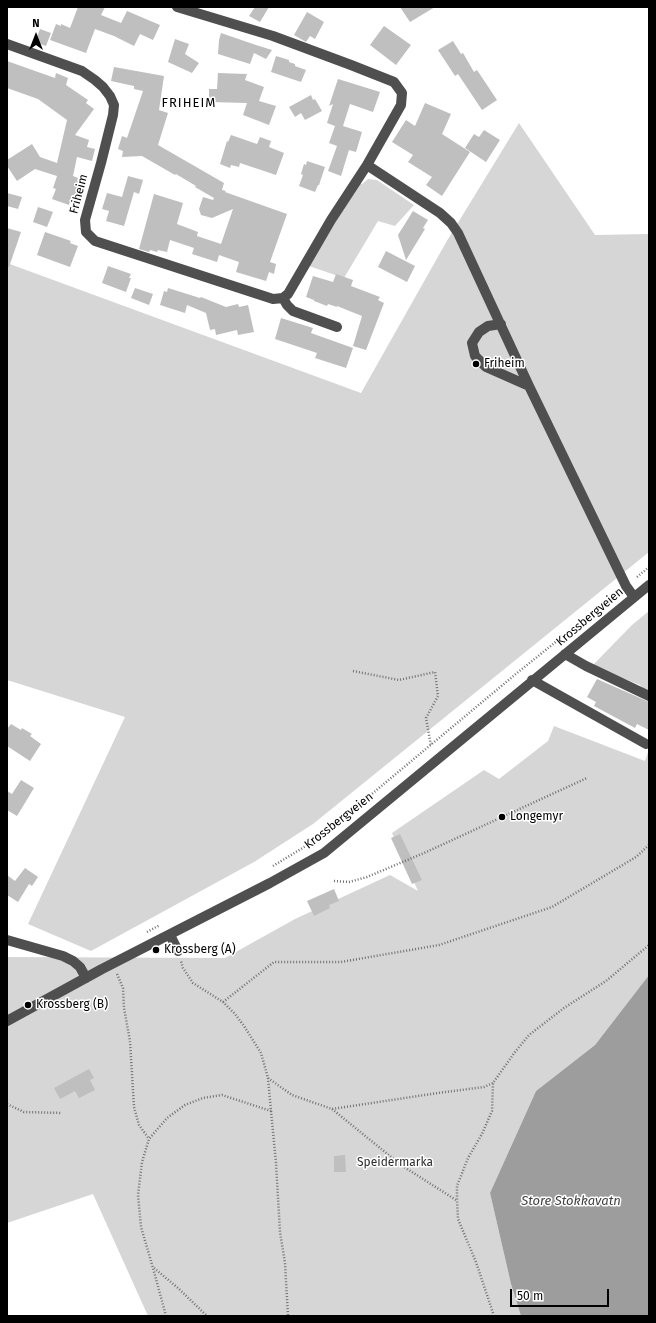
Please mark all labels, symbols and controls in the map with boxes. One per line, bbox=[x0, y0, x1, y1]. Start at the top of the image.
north arrow bbox=[16, 16, 56, 56]
text: N bbox=[32, 17, 40, 30]
district label: FRIHEIM bbox=[162, 95, 216, 111]
street label: Friheim bbox=[67, 172, 91, 216]
place label: Friheim bbox=[484, 357, 525, 371]
marker: Friheim bbox=[471, 359, 481, 369]
street label: Krossbergveien bbox=[554, 585, 626, 649]
street label: Krossbergveien bbox=[302, 790, 376, 852]
place label: Longemyr bbox=[510, 810, 563, 824]
marker: Longemyr bbox=[497, 812, 507, 822]
place label: Krossberg (A) bbox=[164, 943, 236, 957]
marker: Krossberg (A) bbox=[151, 945, 161, 955]
place label: Krossberg (B) bbox=[36, 998, 108, 1012]
marker: Krossberg (B) bbox=[23, 1000, 33, 1010]
park label: Speidermarka bbox=[357, 1156, 433, 1170]
water label: Store Stokkavatn bbox=[521, 1193, 621, 1209]
scale bar bbox=[512, 1281, 611, 1307]
text: 50 m bbox=[517, 1289, 543, 1303]

